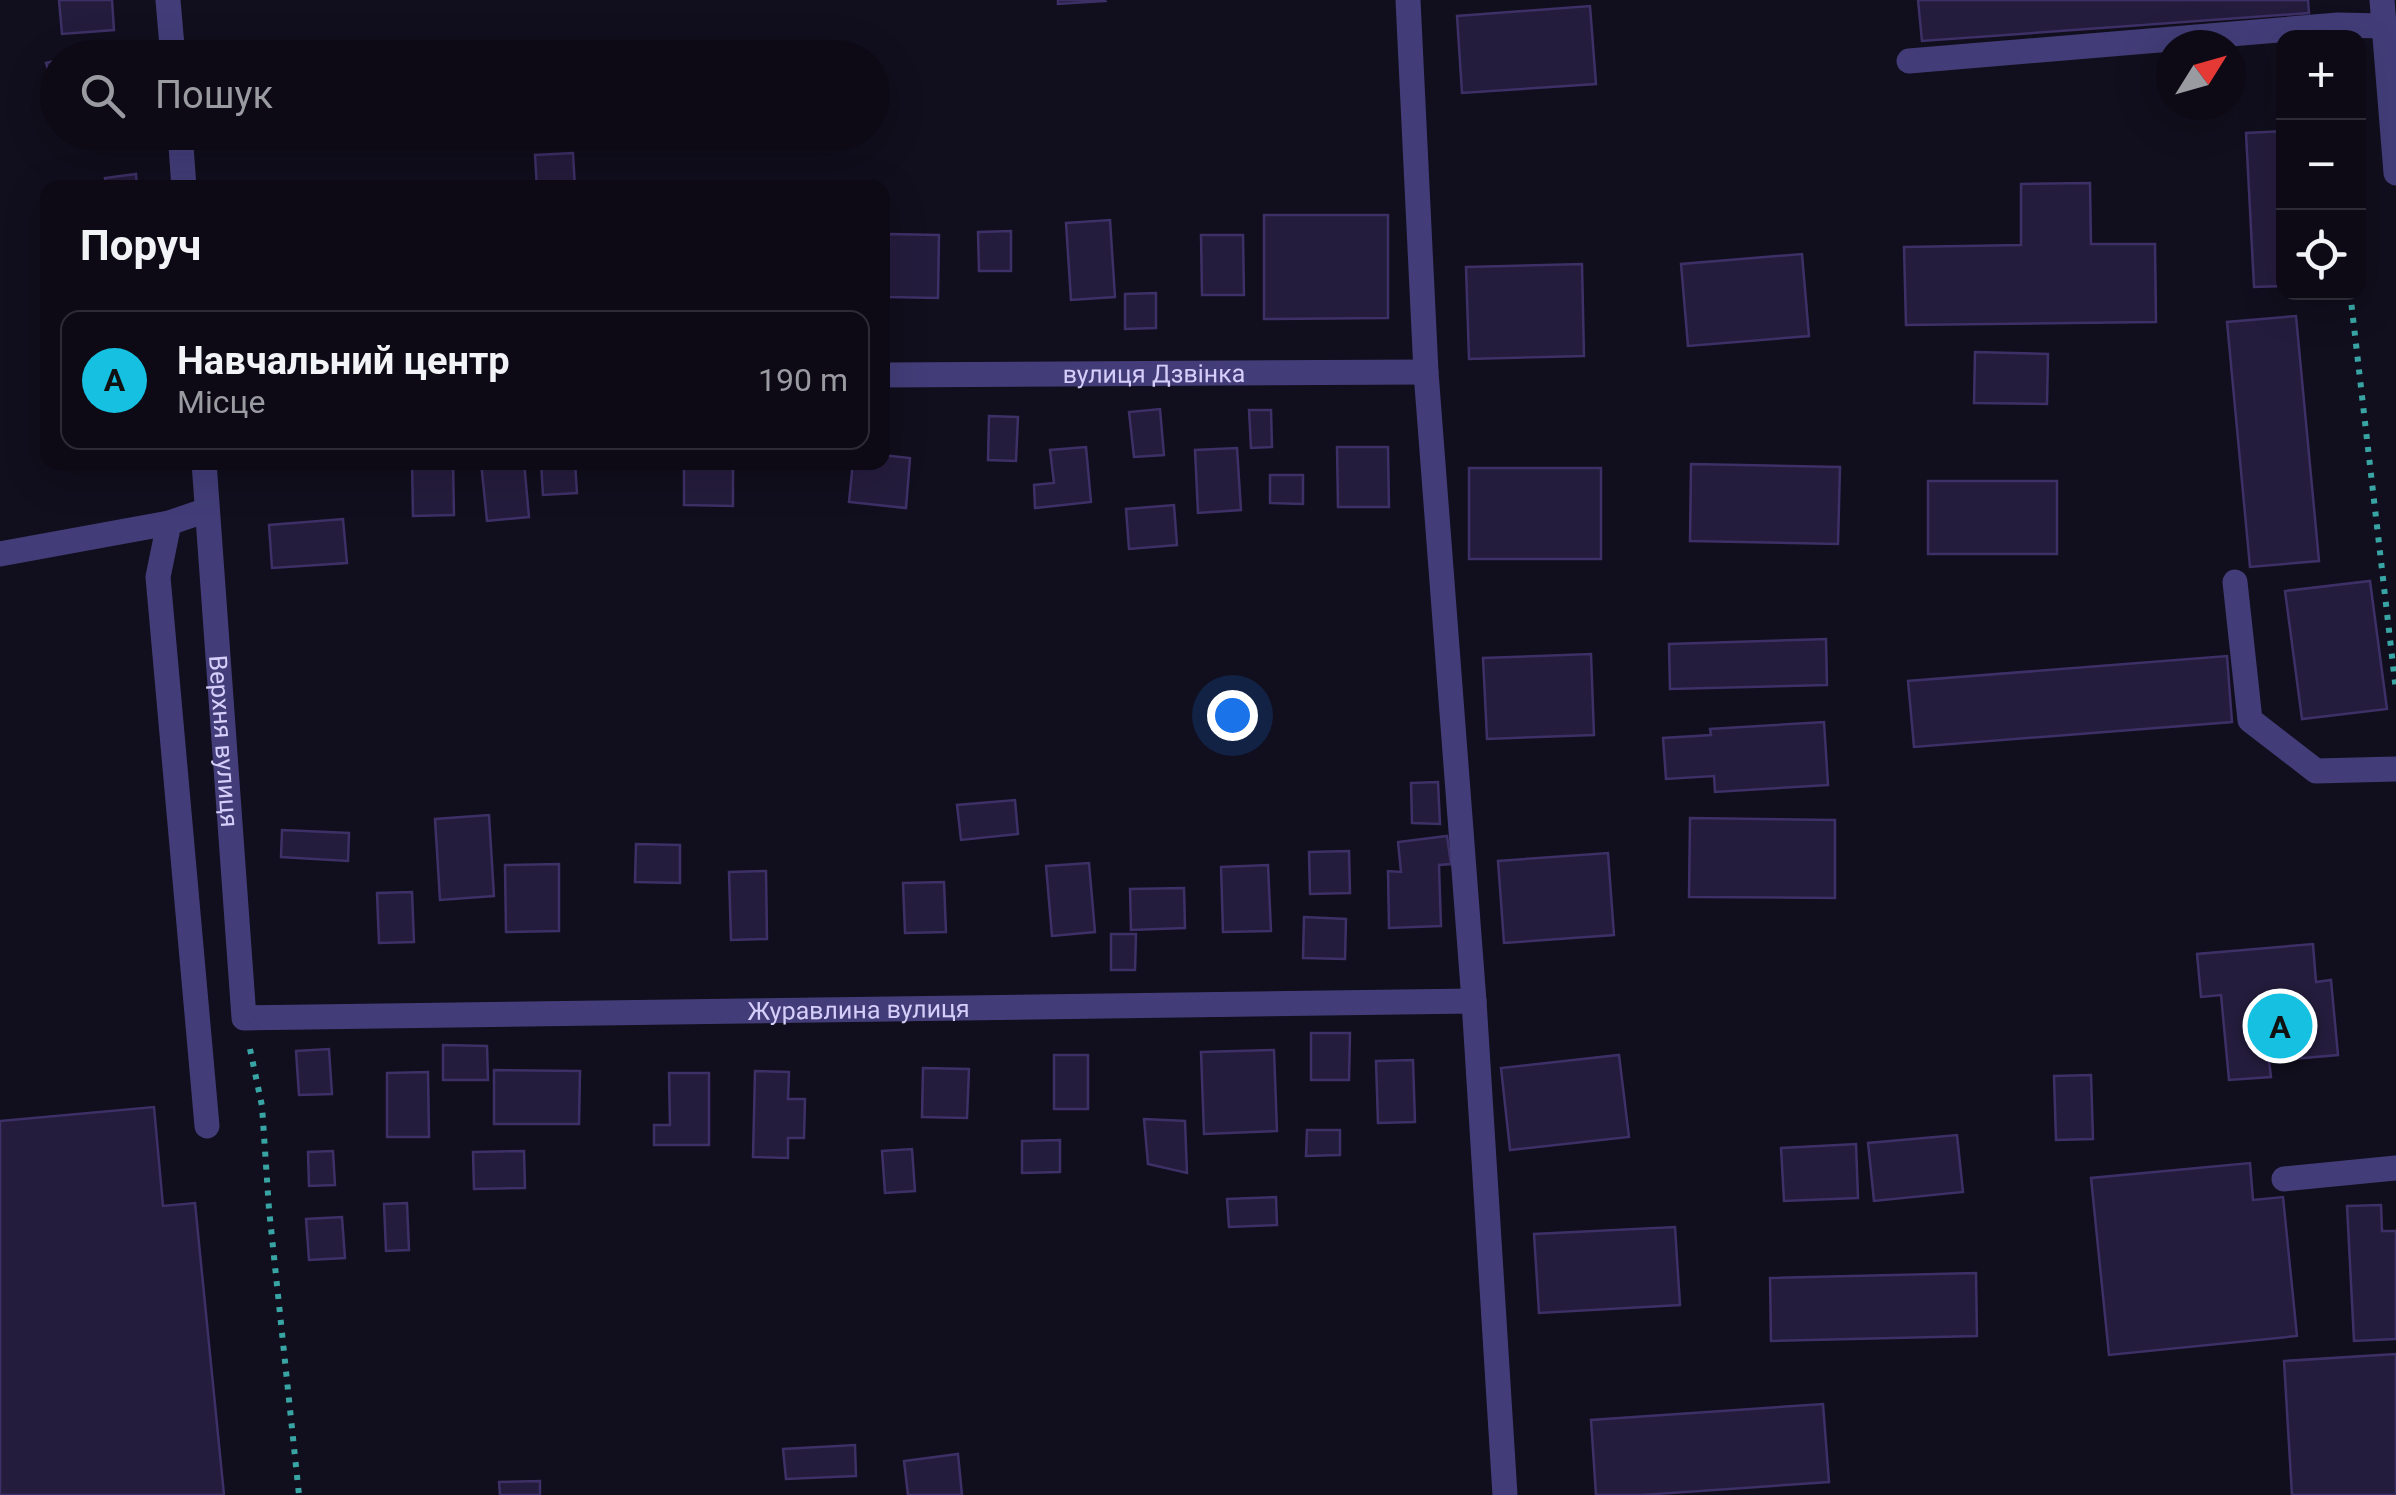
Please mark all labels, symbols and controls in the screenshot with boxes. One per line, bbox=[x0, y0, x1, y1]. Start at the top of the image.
north arrow bbox=[2156, 30, 2246, 120]
map controls bbox=[2276, 30, 2366, 300]
button: + bbox=[2276, 30, 2366, 120]
search box bbox=[40, 40, 890, 150]
icon: search bbox=[75, 68, 130, 123]
text: Пошук bbox=[155, 73, 273, 117]
button: − bbox=[2276, 120, 2366, 210]
button: locate bbox=[2276, 210, 2366, 300]
text: Поруч bbox=[80, 221, 201, 270]
text: Навчальний центр bbox=[177, 339, 510, 383]
street label: вулиця Дзвінка bbox=[1063, 359, 1245, 389]
text: A bbox=[104, 361, 125, 399]
text: 190 m bbox=[758, 361, 848, 399]
text: Місце bbox=[177, 383, 265, 421]
street label: Верхня вулиця bbox=[203, 654, 244, 828]
your location bbox=[1207, 690, 1258, 741]
pin: A bbox=[2248, 988, 2312, 1064]
street label: Журавлина вулиця bbox=[747, 994, 970, 1026]

